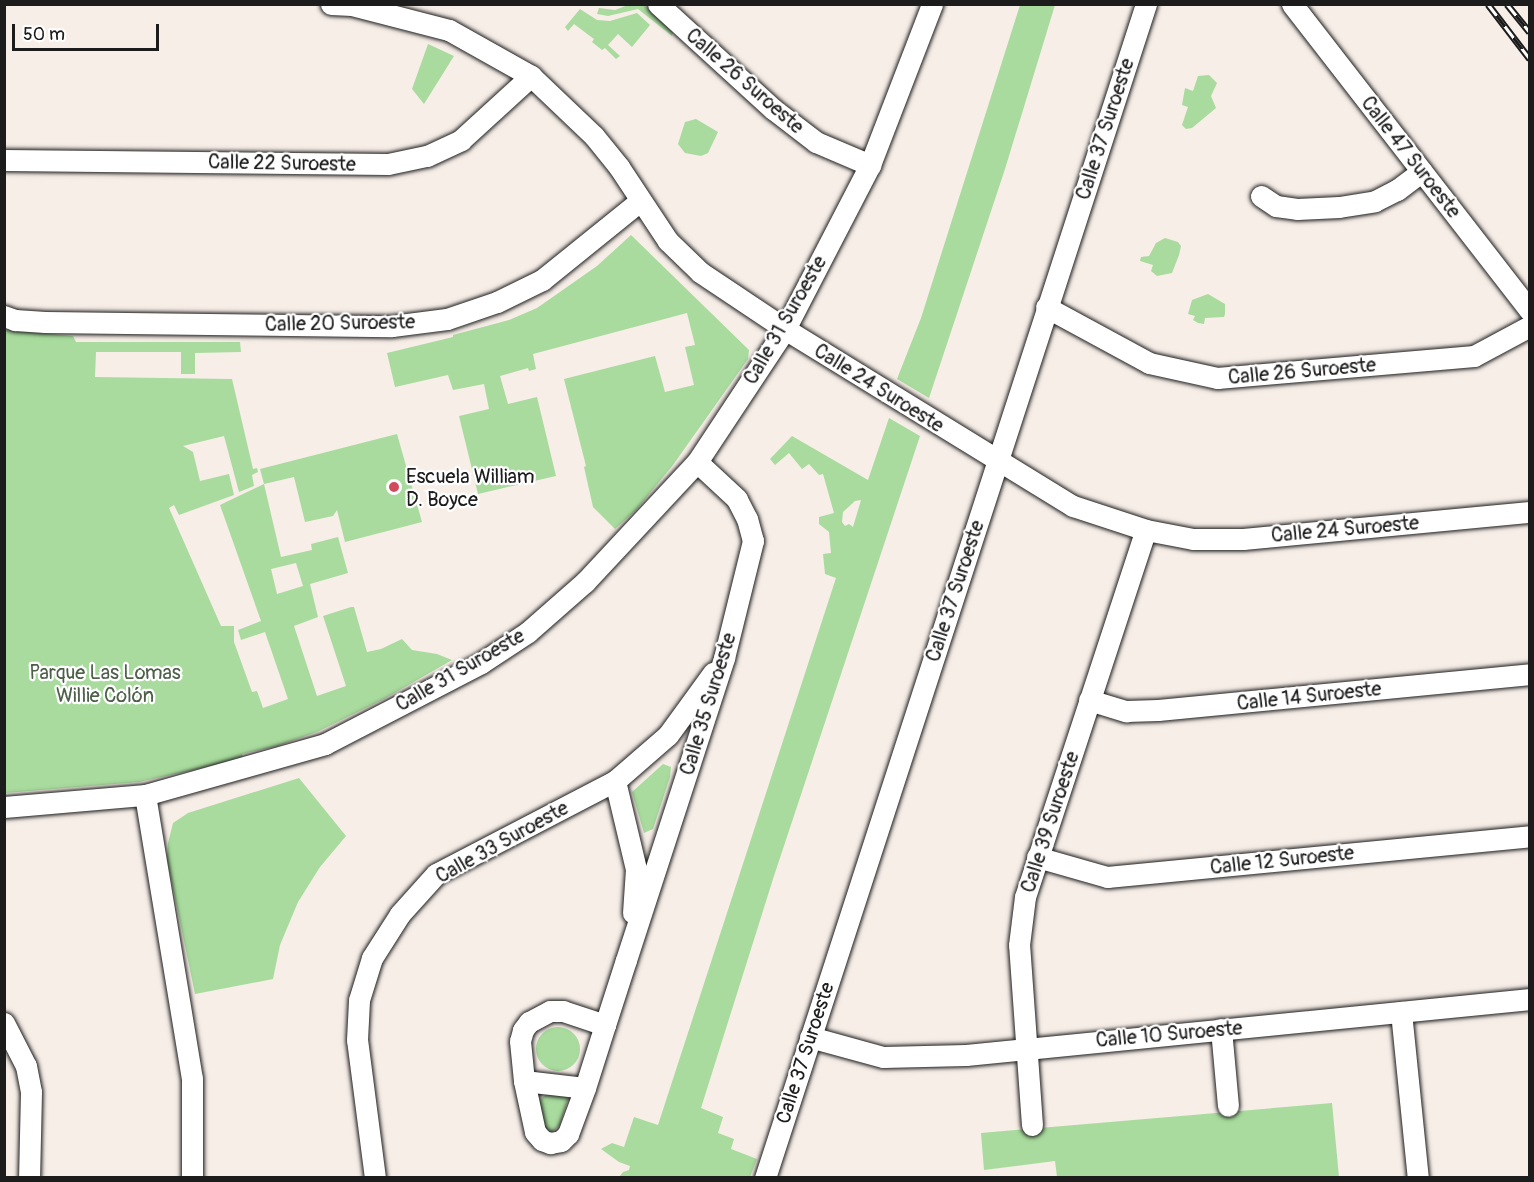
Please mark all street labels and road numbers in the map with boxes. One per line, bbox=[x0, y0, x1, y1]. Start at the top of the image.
street label: Calle 26 Suroeste bbox=[681, 23, 809, 139]
street label: Calle 37 Suroeste bbox=[1071, 55, 1139, 203]
street label: Calle 47 Suroeste bbox=[1356, 91, 1466, 223]
street label: Calle 22 Suroeste bbox=[208, 150, 356, 176]
street label: Calle 31 Suroeste bbox=[738, 251, 832, 389]
street label: Calle 20 Suroeste bbox=[265, 310, 415, 336]
street label: Calle 24 Suroeste bbox=[810, 339, 948, 437]
street label: Calle 26 Suroeste bbox=[1227, 353, 1377, 389]
street label: Calle 24 Suroeste bbox=[1270, 511, 1420, 547]
street label: Calle 37 Suroeste bbox=[921, 517, 989, 665]
street label: Calle 31 Suroeste bbox=[391, 623, 529, 717]
street label: Calle 35 Suroeste bbox=[675, 630, 741, 778]
street label: Calle 14 Suroeste bbox=[1236, 676, 1382, 716]
street label: Calle 39 Suroeste bbox=[1016, 748, 1084, 896]
street label: Calle 33 Suroeste bbox=[431, 796, 573, 888]
street label: Calle 12 Suroeste bbox=[1209, 841, 1355, 879]
street label: Calle 37 Suroeste bbox=[771, 979, 839, 1127]
street label: Calle 10 Suroeste bbox=[1095, 1016, 1243, 1052]

